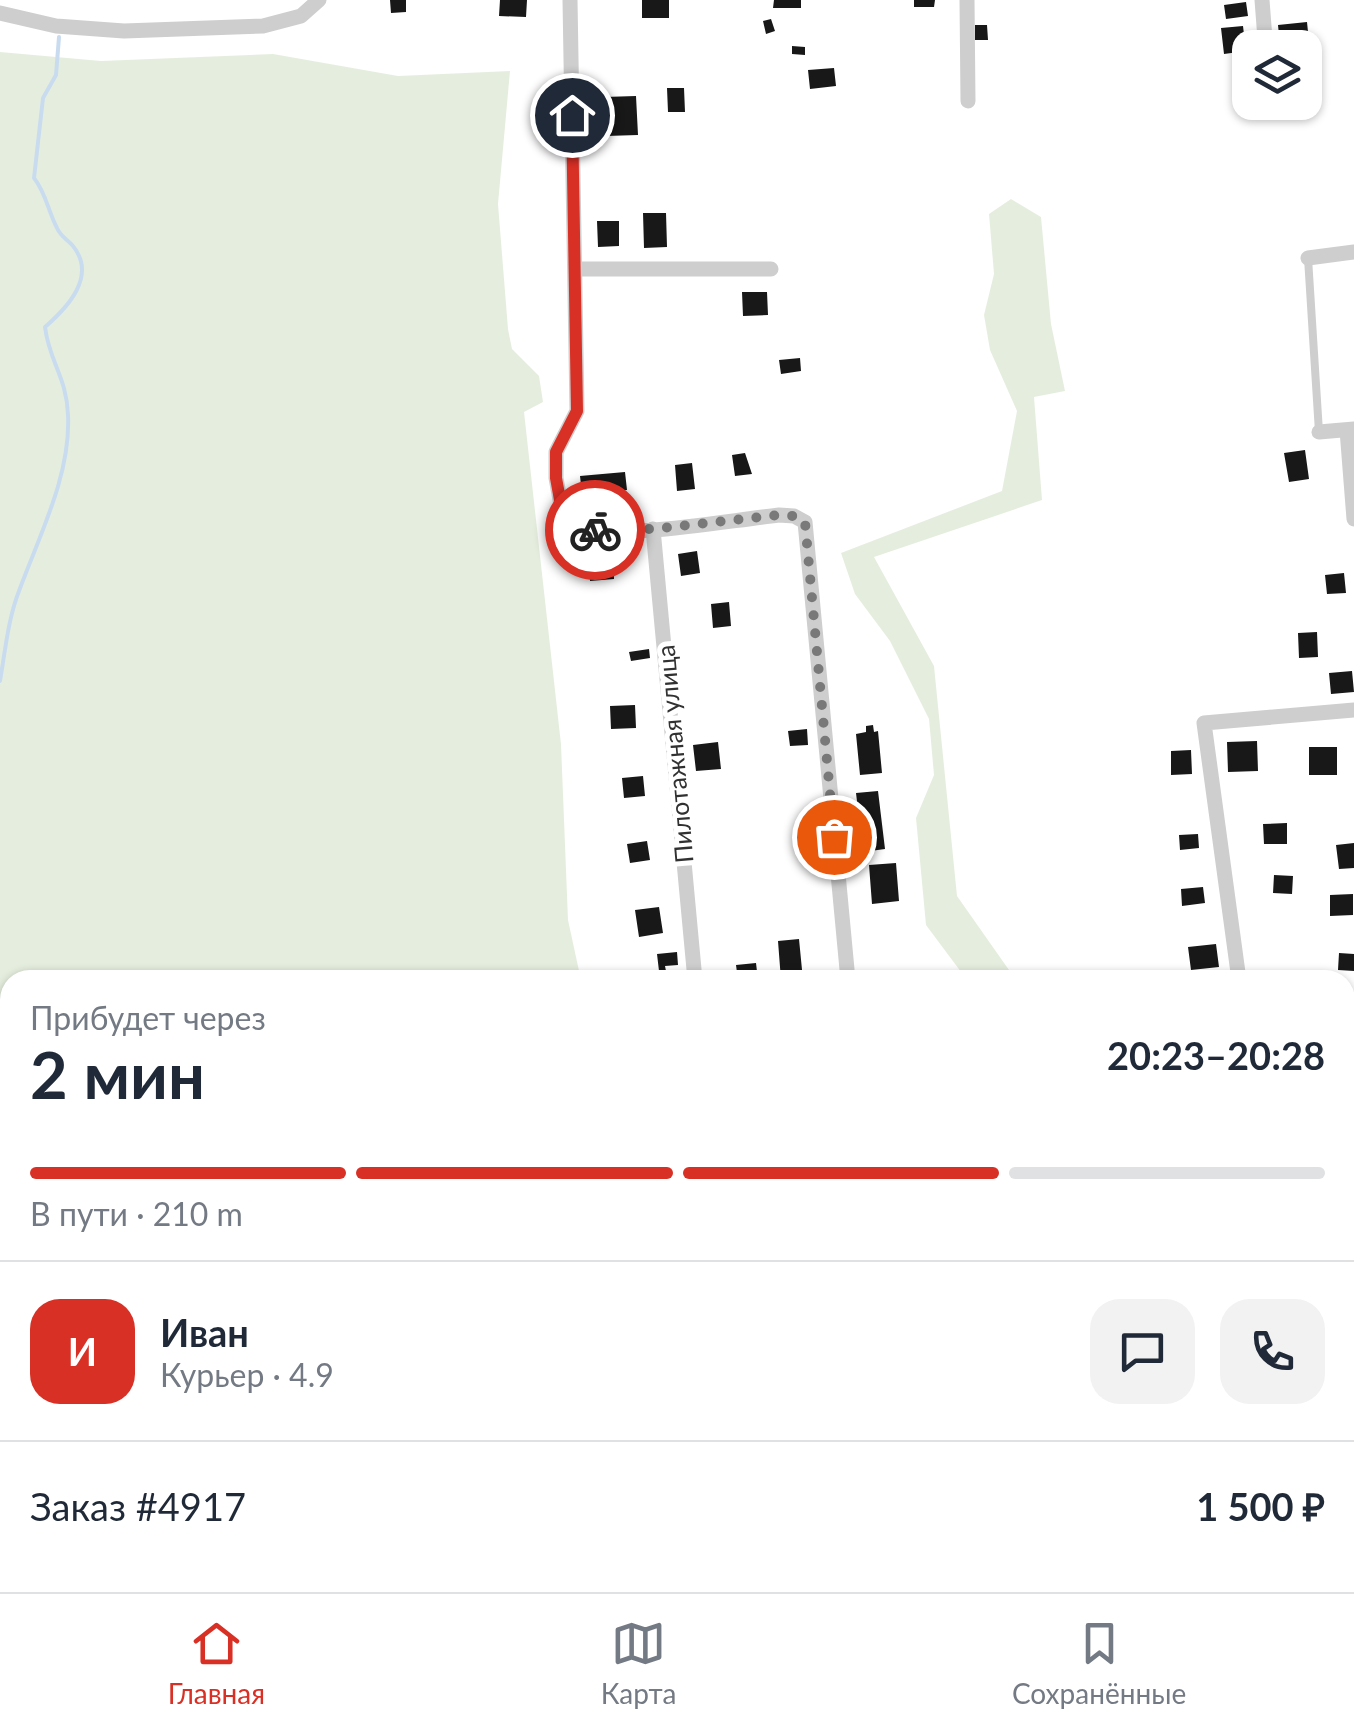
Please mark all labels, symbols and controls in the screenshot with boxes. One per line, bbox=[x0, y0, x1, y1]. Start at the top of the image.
map controls bbox=[1232, 30, 1322, 120]
button: layers bbox=[1232, 30, 1322, 120]
pin bbox=[530, 73, 615, 158]
icon: home bbox=[545, 88, 600, 143]
courier bbox=[545, 480, 645, 580]
icon: bike bbox=[568, 503, 623, 558]
street label: Пилотажная улица bbox=[650, 644, 698, 864]
pin bbox=[792, 795, 877, 880]
icon: bag bbox=[807, 810, 862, 865]
text: Прибудет через bbox=[30, 998, 266, 1037]
text: 20:23–20:28 bbox=[1107, 1032, 1325, 1078]
text: 2 мин bbox=[30, 1035, 205, 1113]
text: В пути · 210 m bbox=[30, 1194, 243, 1233]
button: chat bbox=[1090, 1299, 1195, 1404]
button: phone bbox=[1220, 1299, 1325, 1404]
text: Иван bbox=[160, 1309, 249, 1355]
text: И bbox=[68, 1328, 97, 1374]
text: Курьер · 4.9 bbox=[160, 1355, 334, 1394]
text: Заказ #4917 bbox=[30, 1483, 246, 1529]
text: 1 500 ₽ bbox=[1196, 1483, 1325, 1529]
tab: Главная bbox=[168, 1616, 265, 1710]
tab: Карта bbox=[601, 1616, 676, 1710]
tab: Сохранённые bbox=[1012, 1616, 1186, 1710]

